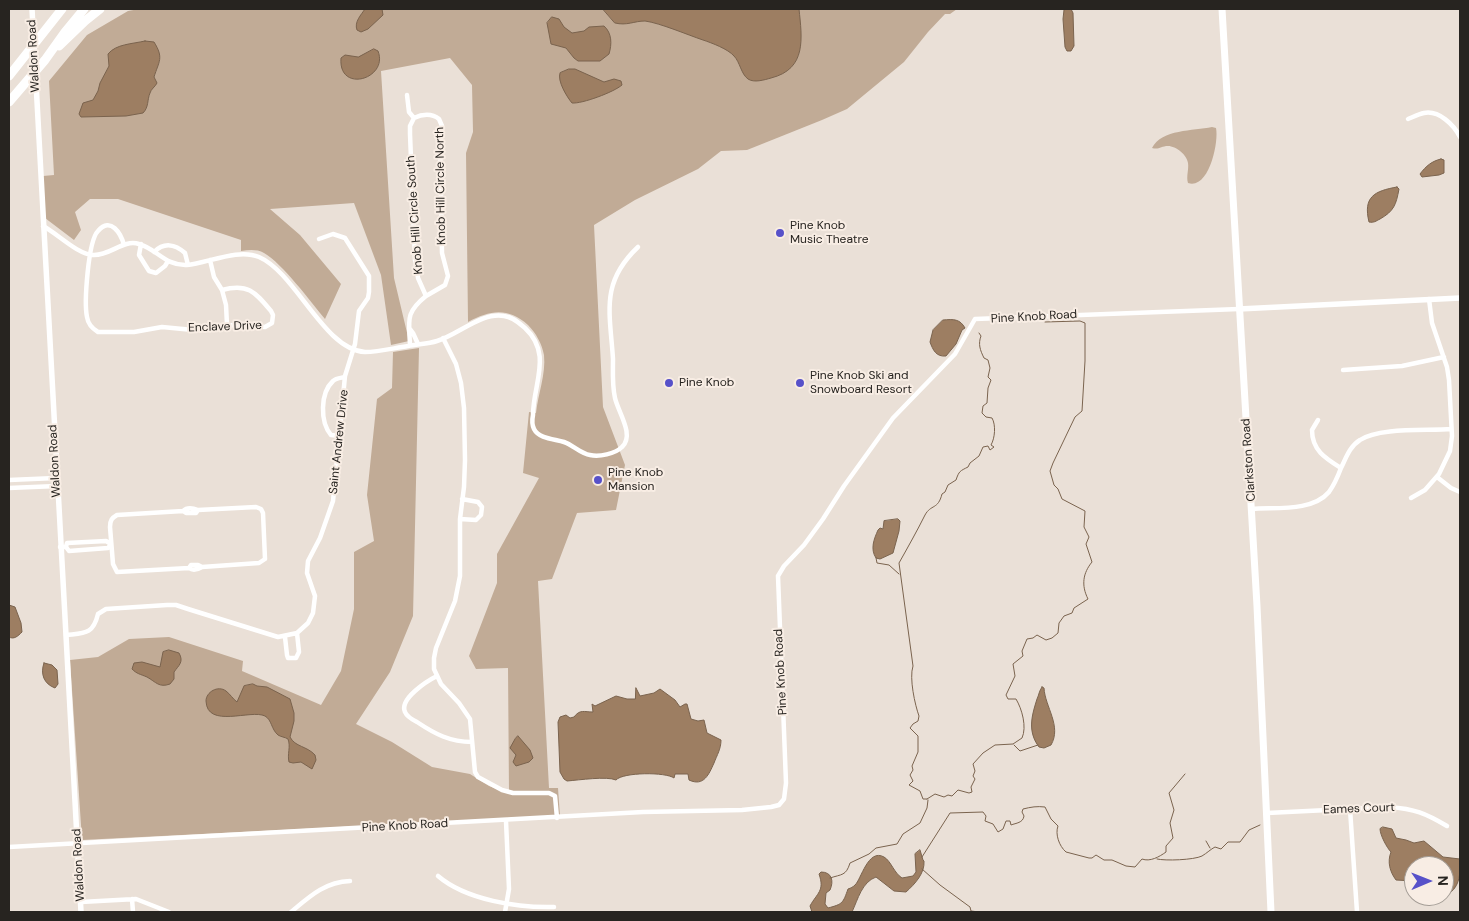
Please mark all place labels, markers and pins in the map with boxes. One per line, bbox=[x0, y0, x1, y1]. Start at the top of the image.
place label: Pine Knob Music Theatre bbox=[790, 219, 868, 247]
marker: Pine Knob Music Theatre bbox=[774, 227, 786, 239]
place label: Pine Knob Ski and Snowboard Resort bbox=[810, 369, 912, 397]
place label: Pine Knob bbox=[679, 376, 734, 390]
marker: Pine Knob bbox=[663, 377, 675, 389]
marker: Pine Knob Ski and Snowboard Resort bbox=[794, 377, 806, 389]
place label: Pine Knob Mansion bbox=[608, 466, 663, 494]
marker: Pine Knob Mansion bbox=[592, 474, 604, 486]

